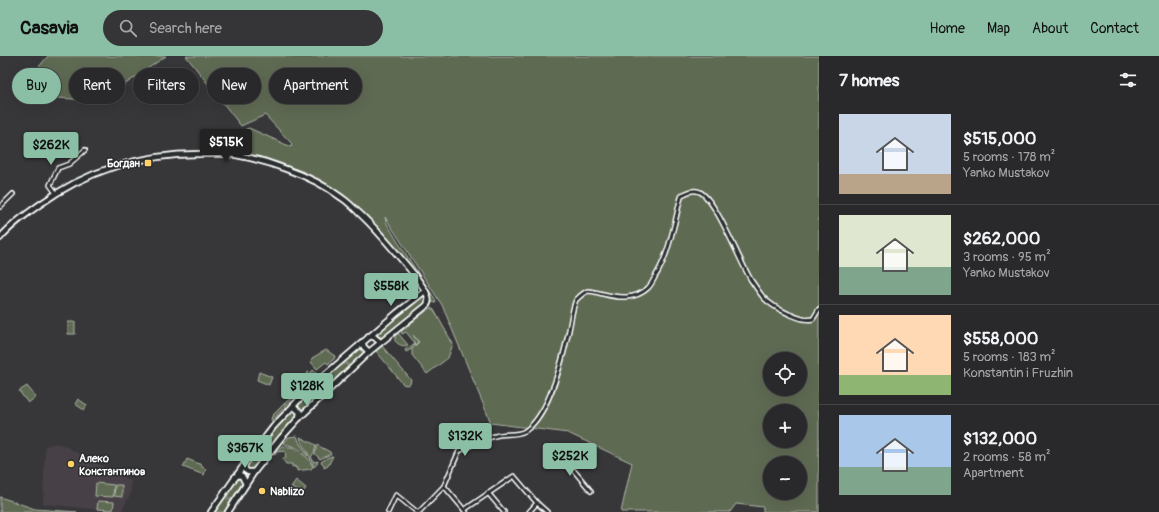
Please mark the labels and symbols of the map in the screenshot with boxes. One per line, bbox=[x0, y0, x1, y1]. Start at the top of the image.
pin: $515K bbox=[198, 129, 254, 163]
pin: $262K bbox=[23, 132, 79, 166]
place label: Богдан bbox=[107, 157, 141, 170]
marker: Богдан bbox=[143, 158, 153, 168]
pin: $558K bbox=[363, 273, 419, 307]
pin: $128K bbox=[279, 373, 335, 407]
pin: $132K bbox=[437, 423, 493, 457]
pin: $367K bbox=[217, 435, 273, 469]
pin: $252K bbox=[542, 443, 598, 477]
place label: Алеко Константинов bbox=[79, 452, 146, 478]
marker: Алеко Константинов bbox=[66, 459, 76, 469]
place label: Nablizo bbox=[270, 485, 304, 498]
marker: Nablizo bbox=[257, 486, 267, 496]

